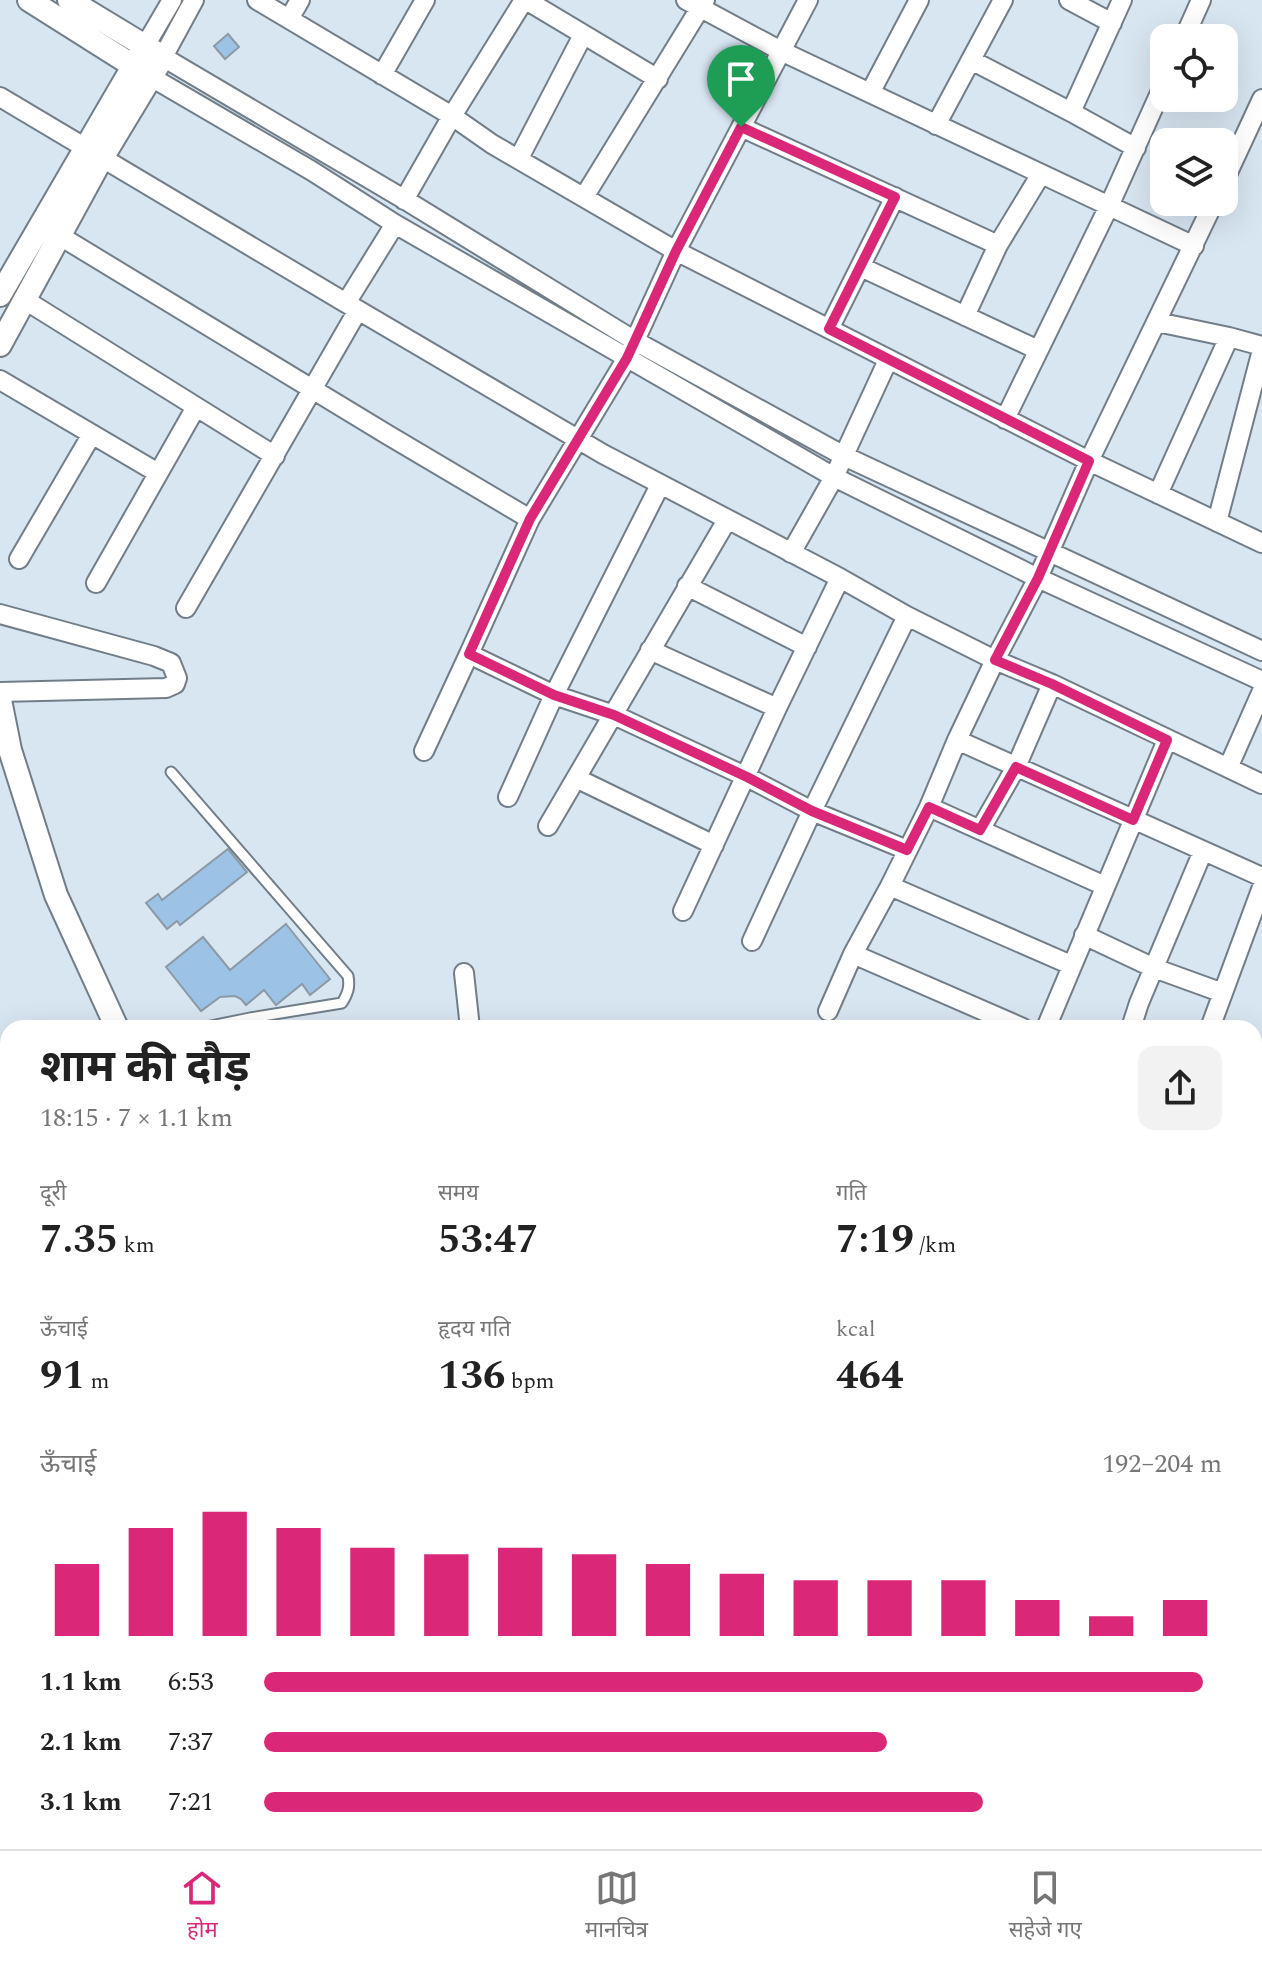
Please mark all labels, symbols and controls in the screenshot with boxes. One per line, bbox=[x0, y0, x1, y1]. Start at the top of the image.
map controls bbox=[1150, 24, 1238, 216]
button: locate bbox=[1150, 24, 1238, 112]
pin bbox=[707, 45, 775, 127]
icon: arrive bbox=[719, 57, 763, 101]
button: layers bbox=[1150, 128, 1238, 216]
text: शाम की दौड़ bbox=[40, 1034, 249, 1101]
button: share bbox=[1138, 1046, 1222, 1130]
text: 18:15 · 7 × 1.1 km bbox=[40, 1098, 233, 1138]
text: दूरी bbox=[40, 1177, 66, 1210]
text: समय bbox=[438, 1177, 479, 1210]
text: गति bbox=[836, 1177, 867, 1210]
text: 7.35 bbox=[40, 1210, 118, 1271]
text: 53:47 bbox=[438, 1210, 538, 1271]
text: 7:19 bbox=[836, 1210, 914, 1271]
text: km bbox=[118, 1229, 155, 1262]
text: /km bbox=[914, 1229, 956, 1262]
text: ऊँचाई bbox=[40, 1313, 88, 1346]
text: हृदय गति bbox=[438, 1313, 511, 1346]
text: kcal bbox=[836, 1313, 876, 1346]
text: 91 bbox=[40, 1346, 85, 1407]
text: 136 bbox=[438, 1346, 505, 1407]
text: 464 bbox=[836, 1346, 903, 1407]
text: m bbox=[85, 1365, 109, 1398]
text: bpm bbox=[505, 1365, 555, 1398]
text: ऊँचाई bbox=[40, 1444, 96, 1484]
text: 192–204 m bbox=[1102, 1444, 1222, 1484]
text: 1.1 km bbox=[40, 1662, 122, 1702]
text: 6:53 bbox=[168, 1662, 214, 1702]
text: 2.1 km bbox=[40, 1722, 122, 1762]
text: 7:37 bbox=[168, 1722, 214, 1762]
text: 3.1 km bbox=[40, 1782, 122, 1822]
text: 7:21 bbox=[168, 1782, 214, 1822]
tab: होम bbox=[180, 1866, 224, 1947]
tab: मानचित्र bbox=[585, 1866, 648, 1947]
tab: सहेजे गए bbox=[1009, 1866, 1082, 1947]

